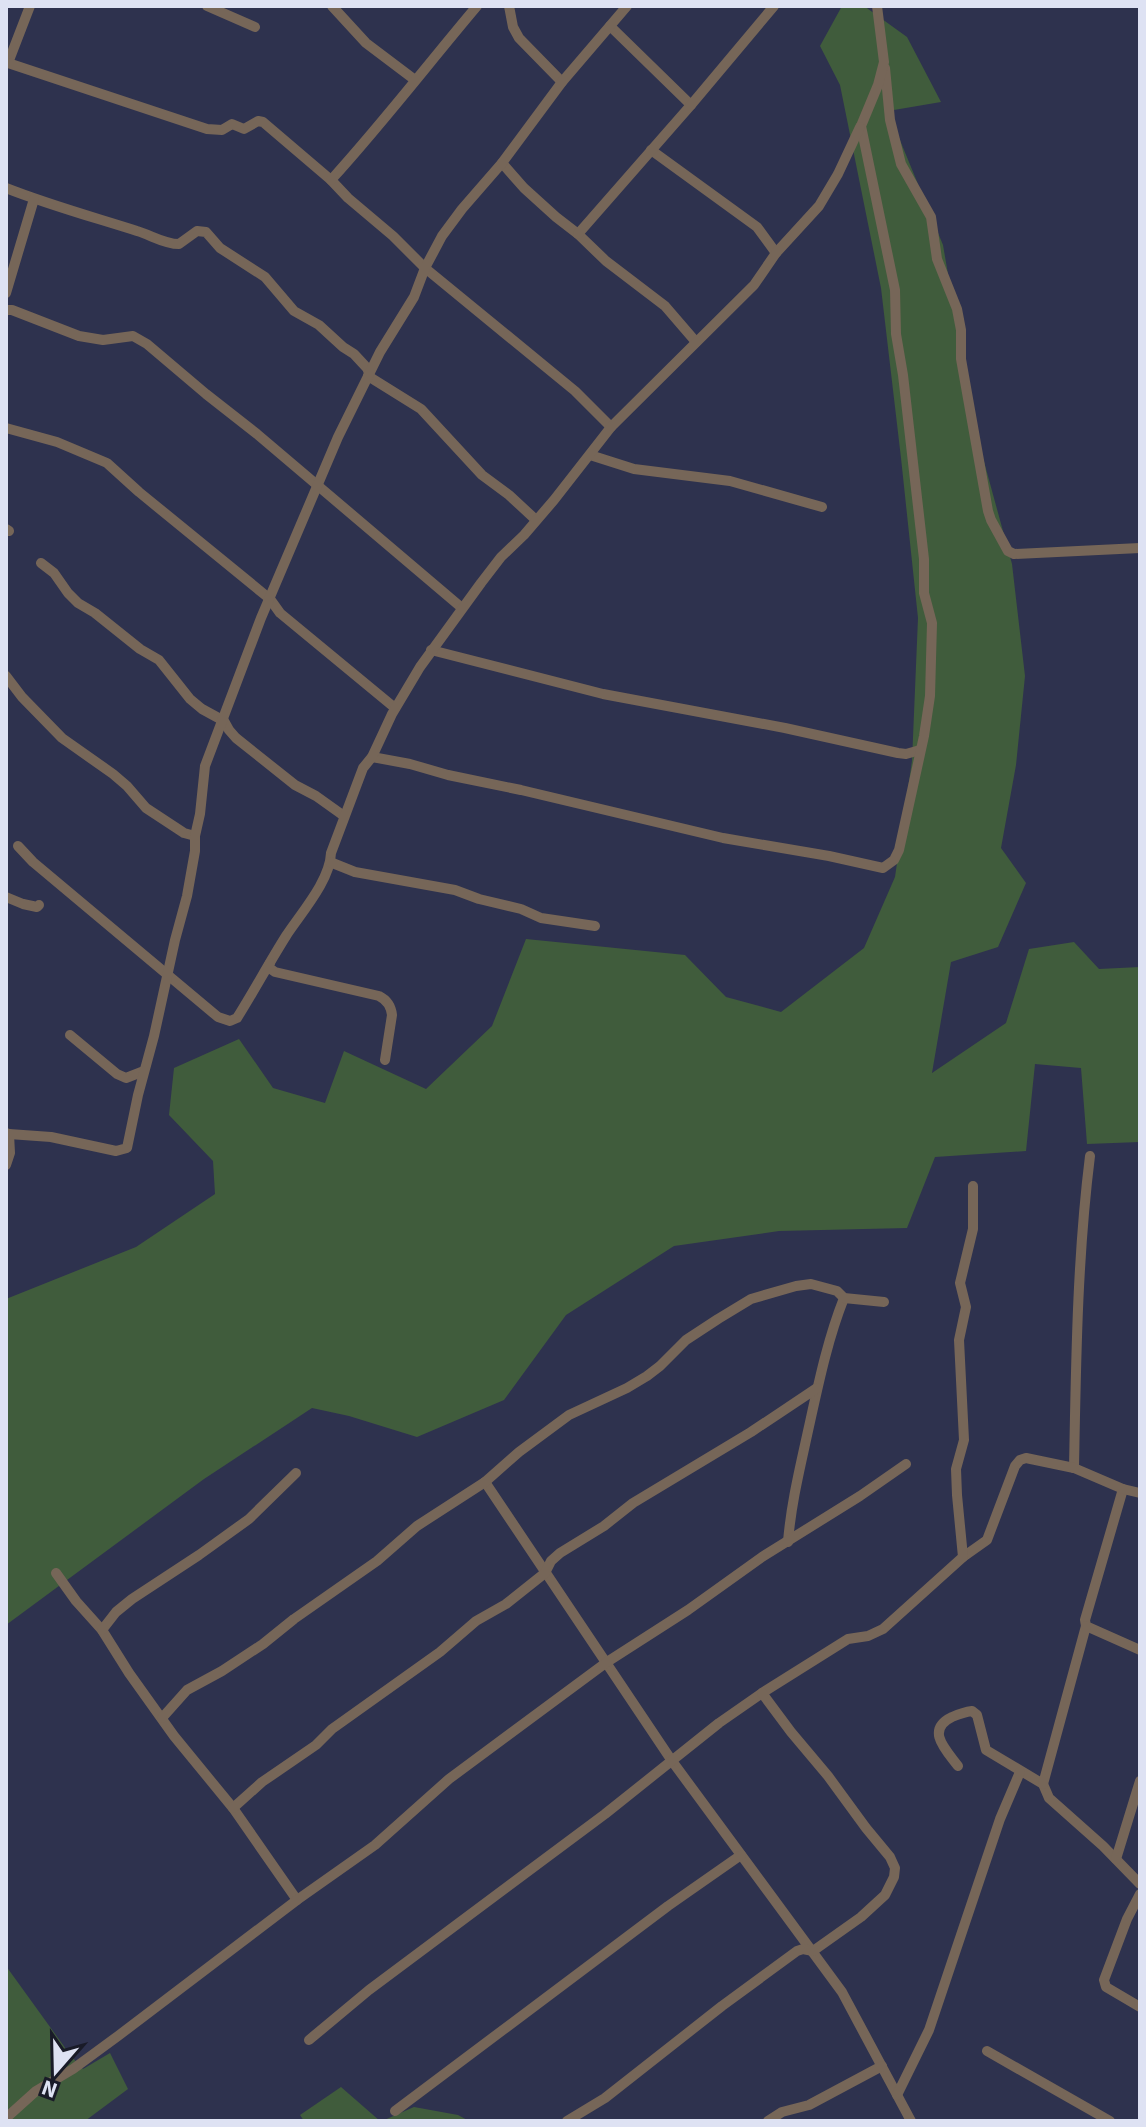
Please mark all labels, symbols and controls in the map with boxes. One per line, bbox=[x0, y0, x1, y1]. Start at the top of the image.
north arrow bbox=[16, 2031, 96, 2111]
text: N bbox=[37, 2071, 62, 2106]

